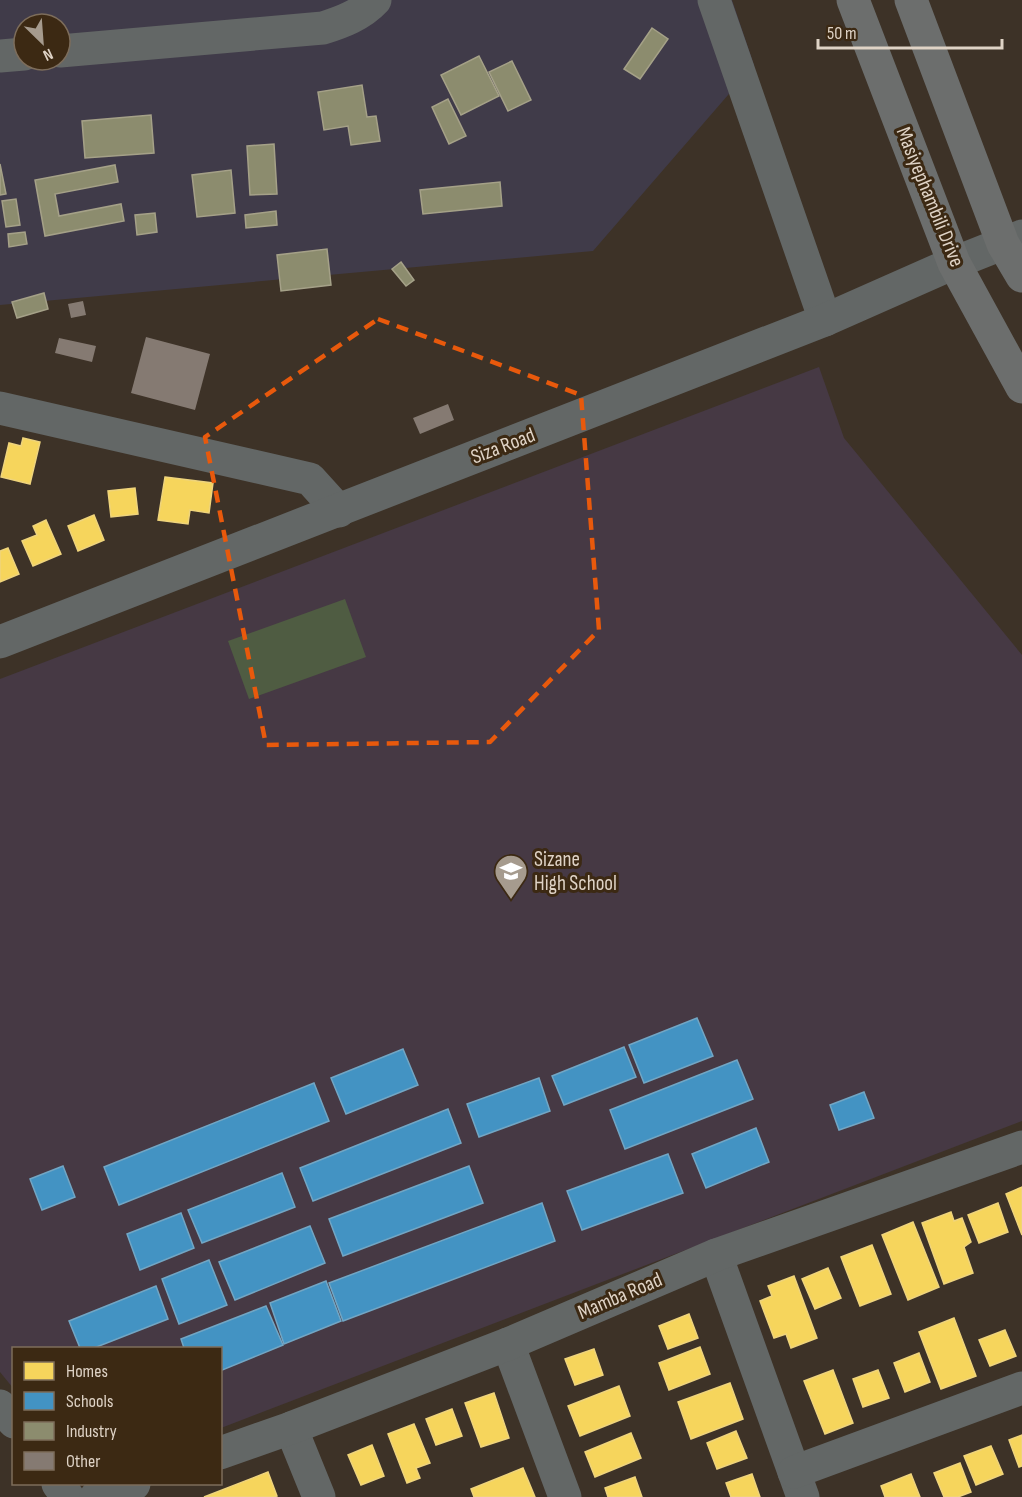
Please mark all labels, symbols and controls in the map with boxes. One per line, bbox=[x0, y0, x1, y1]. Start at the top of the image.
north arrow bbox=[12, 12, 72, 72]
scale bar bbox=[818, 12, 1002, 50]
text: 50 m bbox=[827, 23, 857, 44]
text: N bbox=[40, 44, 56, 65]
street label: Masiyephambili Drive bbox=[891, 123, 969, 271]
street label: Siza Road bbox=[467, 422, 539, 470]
place label: Sizane High School bbox=[534, 847, 617, 896]
school or university icon: Sizane High School bbox=[493, 853, 529, 900]
street label: Mamba Road bbox=[574, 1267, 666, 1325]
legend bbox=[12, 1347, 222, 1485]
text: Homes bbox=[66, 1361, 108, 1382]
text: Schools bbox=[66, 1391, 113, 1412]
text: Industry bbox=[66, 1421, 117, 1442]
text: Other bbox=[66, 1451, 100, 1472]

